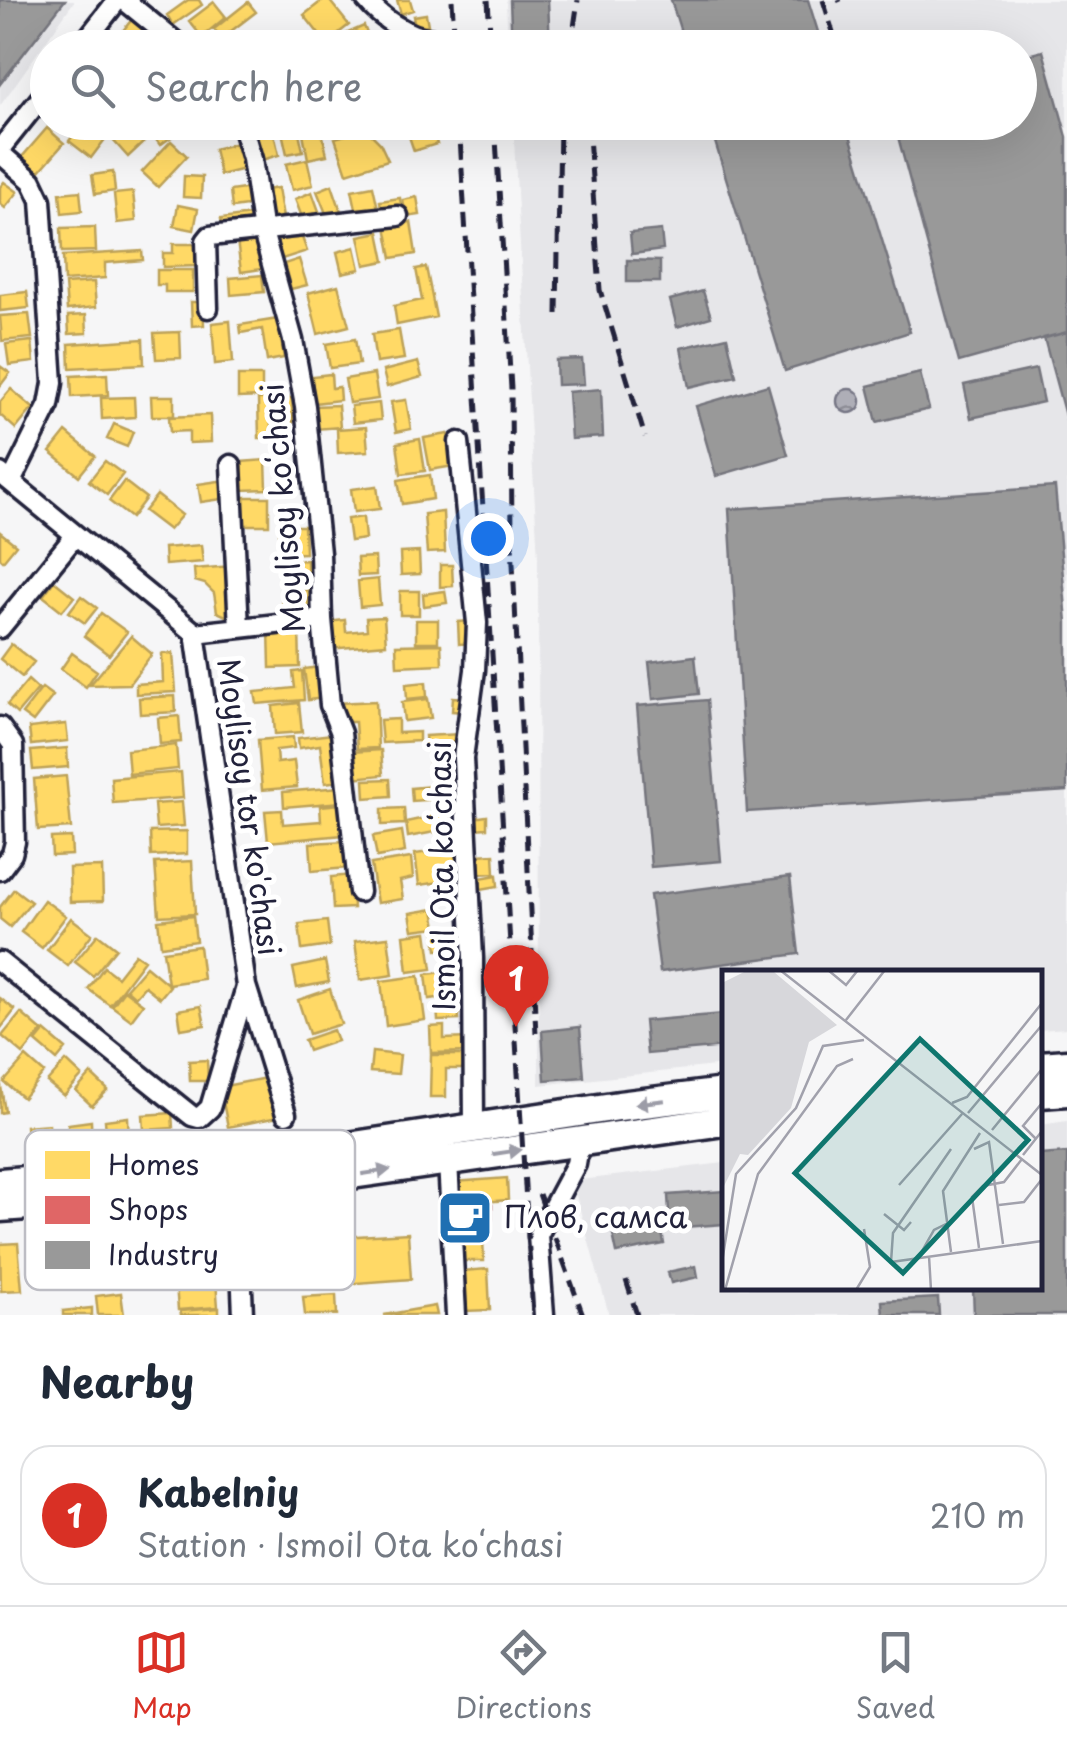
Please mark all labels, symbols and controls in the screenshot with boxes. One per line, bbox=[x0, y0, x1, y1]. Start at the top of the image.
search box bbox=[30, 30, 1037, 140]
text: Search here bbox=[145, 57, 362, 114]
icon: search bbox=[65, 58, 120, 113]
street label: Moylisoy koʻchasi bbox=[248, 381, 315, 635]
your location bbox=[463, 513, 514, 564]
street label: Moylisoy tor ko'chasi bbox=[207, 655, 294, 958]
street label: Ismoil Ota koʻchasi bbox=[416, 741, 465, 1011]
pin: 1 bbox=[484, 944, 548, 1027]
inset map bbox=[722, 970, 1042, 1290]
one-way arrow bbox=[633, 1094, 665, 1110]
legend bbox=[25, 1130, 355, 1290]
text: Homes bbox=[108, 1142, 199, 1185]
one-way arrow bbox=[491, 1144, 523, 1160]
one-way arrow bbox=[360, 1164, 392, 1179]
text: Shops bbox=[108, 1187, 188, 1230]
cafe icon: Плов, самса bbox=[435, 1188, 495, 1248]
place label: Плов, самса bbox=[504, 1193, 687, 1238]
text: Industry bbox=[108, 1232, 219, 1275]
text: Nearby bbox=[40, 1349, 194, 1412]
text: Kabelniy bbox=[137, 1463, 299, 1520]
text: 1 bbox=[67, 1491, 82, 1539]
text: 210 m bbox=[930, 1491, 1025, 1539]
text: Station · Ismoil Ota koʻchasi bbox=[137, 1520, 563, 1568]
tab: Map bbox=[132, 1625, 192, 1728]
tab: Directions bbox=[456, 1625, 592, 1728]
tab: Saved bbox=[856, 1625, 935, 1728]

